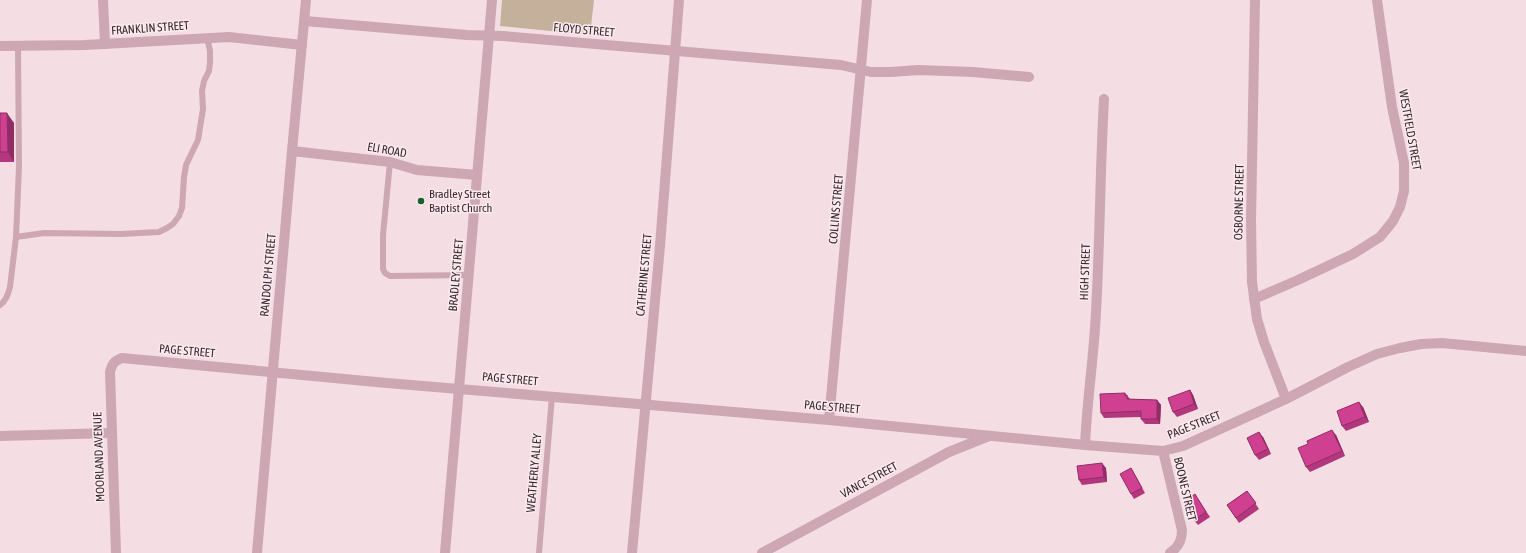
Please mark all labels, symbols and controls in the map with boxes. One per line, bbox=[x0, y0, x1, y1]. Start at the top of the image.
street label: FRANKLIN STREET bbox=[111, 18, 190, 38]
street label: FLOYD STREET bbox=[553, 20, 616, 40]
street label: WESTFIELD STREET bbox=[1396, 88, 1424, 172]
street label: ELI ROAD bbox=[366, 140, 408, 160]
street label: OSBORNE STREET bbox=[1231, 163, 1247, 240]
street label: COLLINS STREET bbox=[826, 173, 846, 245]
place label: Bradley Street Baptist Church bbox=[429, 187, 492, 215]
marker: Bradley Street Baptist Church bbox=[416, 196, 426, 206]
street label: RANDOLPH STREET bbox=[257, 232, 279, 317]
street label: CATHERINE STREET bbox=[633, 232, 655, 317]
street label: BRADLEY STREET bbox=[446, 237, 466, 312]
street label: HIGH STREET bbox=[1077, 243, 1093, 301]
street label: PAGE STREET bbox=[158, 342, 216, 360]
street label: PAGE STREET bbox=[481, 370, 539, 388]
street label: PAGE STREET bbox=[803, 398, 861, 416]
street label: PAGE STREET bbox=[1165, 408, 1223, 442]
street label: MOORLAND AVENUE bbox=[90, 412, 108, 502]
street label: WEATHERLY ALLEY bbox=[524, 432, 544, 513]
street label: BOONE STREET bbox=[1171, 456, 1199, 523]
street label: VANCE STREET bbox=[838, 459, 901, 501]

